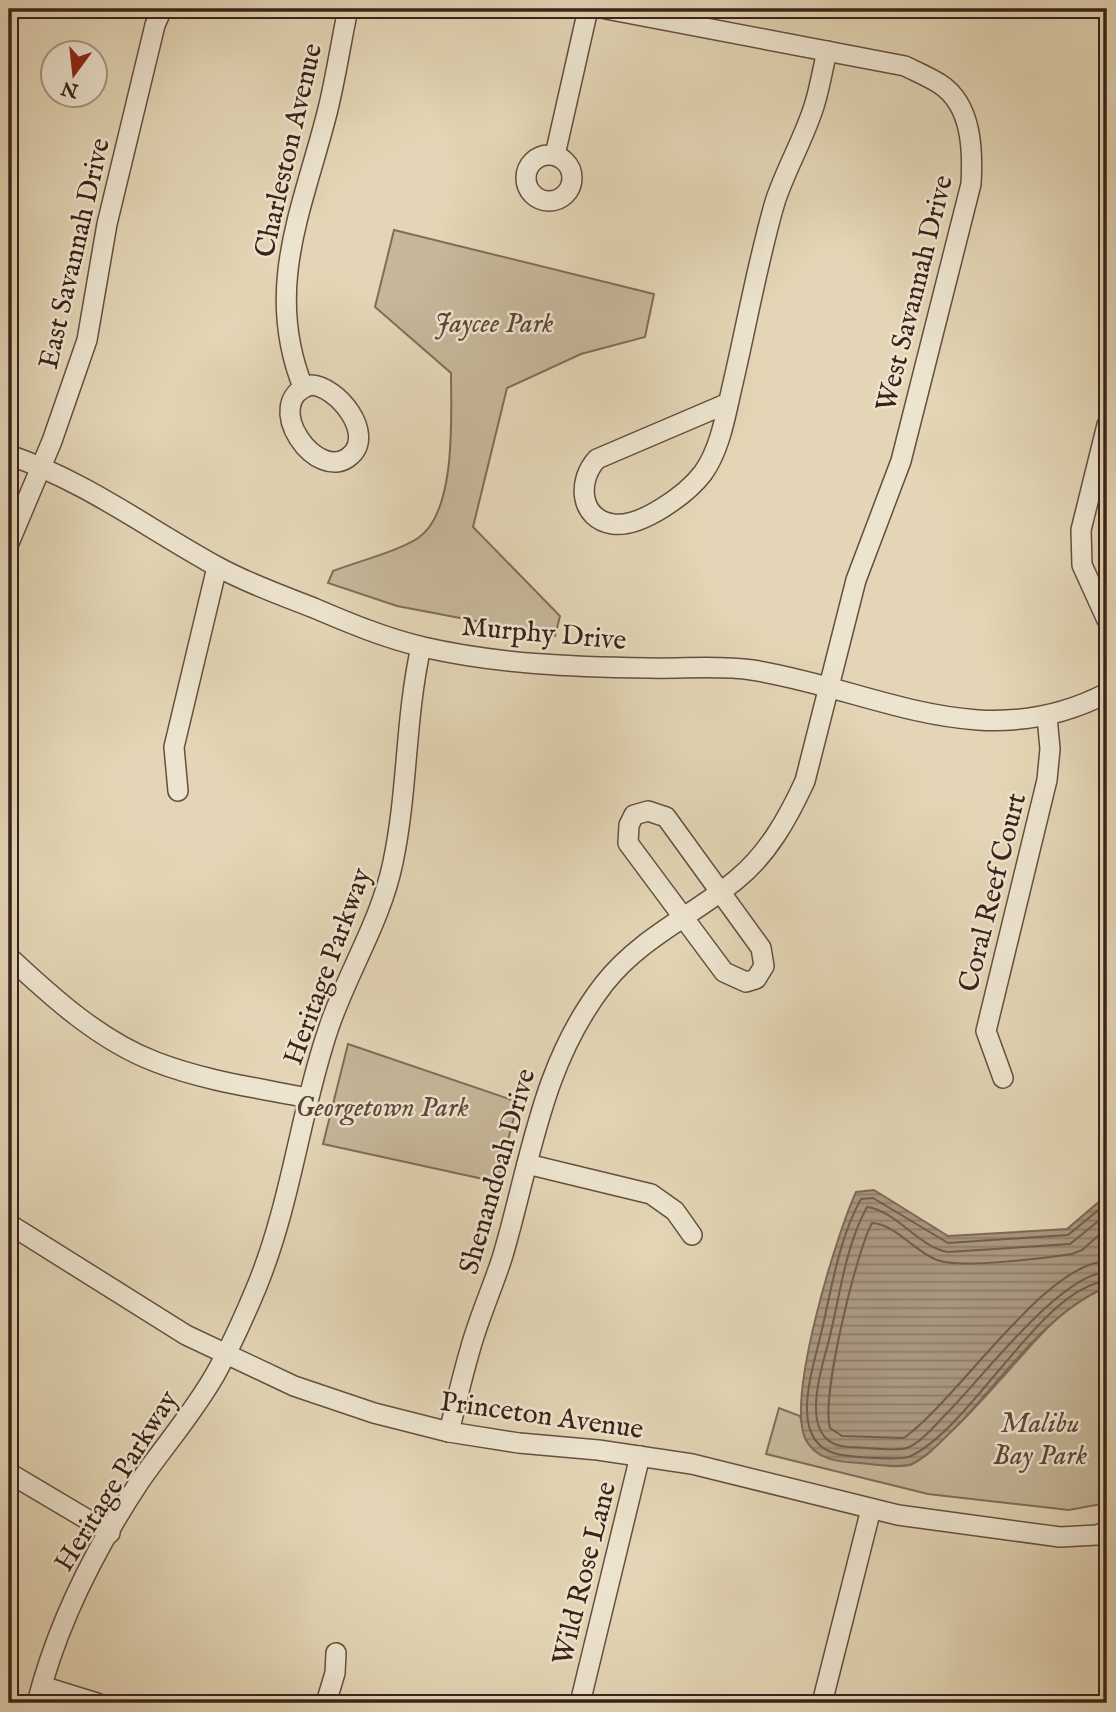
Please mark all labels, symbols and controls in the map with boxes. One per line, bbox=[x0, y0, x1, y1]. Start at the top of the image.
north arrow bbox=[38, 38, 108, 108]
street label: Charleston Avenue bbox=[248, 40, 331, 261]
text: N bbox=[59, 75, 82, 102]
street label: East Savannah Drive bbox=[32, 135, 119, 372]
street label: West Savannah Drive bbox=[869, 172, 962, 415]
park label: Jaycee Park bbox=[435, 307, 553, 342]
street label: Murphy Drive bbox=[460, 610, 628, 659]
street label: Coral Reef Court bbox=[952, 789, 1035, 996]
street label: Heritage Parkway bbox=[276, 863, 380, 1070]
street label: Shenandoah Drive bbox=[452, 1065, 545, 1279]
park label: Georgetown Park bbox=[295, 1091, 469, 1126]
street label: Heritage Parkway bbox=[47, 1384, 187, 1578]
street label: Princeton Avenue bbox=[438, 1385, 646, 1448]
park label: Malibu Bay Park bbox=[993, 1407, 1087, 1474]
street label: Wild Rose Lane bbox=[546, 1478, 625, 1669]

